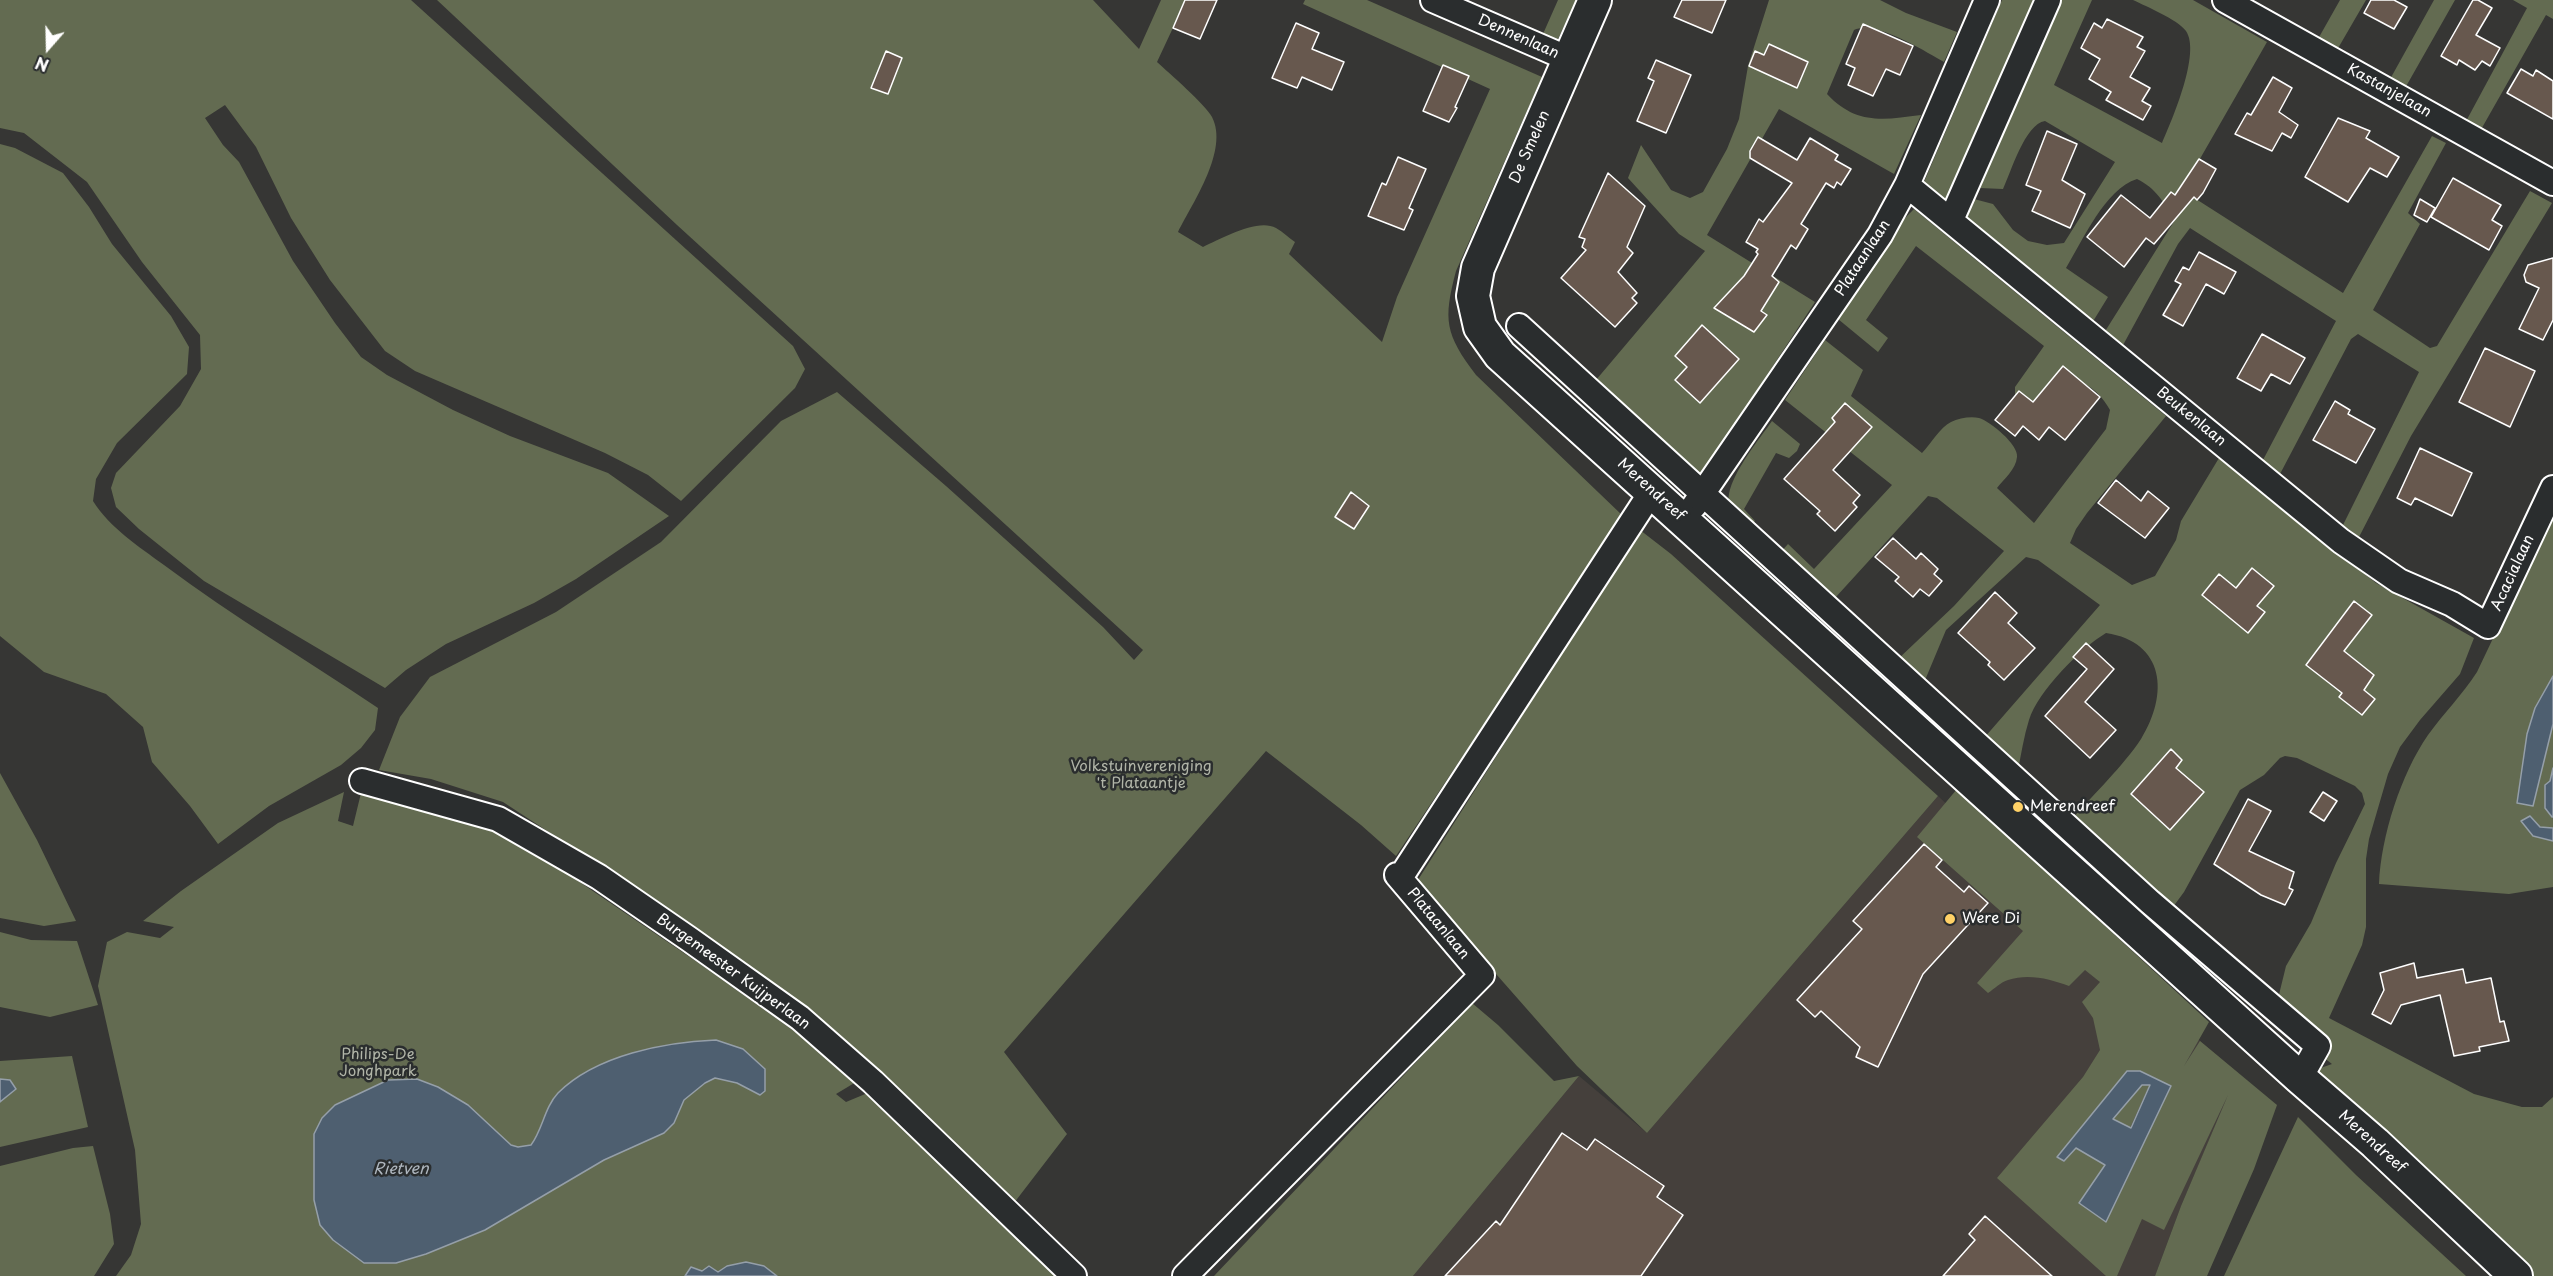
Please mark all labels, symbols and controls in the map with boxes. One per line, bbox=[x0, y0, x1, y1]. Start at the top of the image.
street label: Dennenlaan bbox=[1474, 11, 1562, 63]
north arrow bbox=[18, 18, 78, 78]
text: N bbox=[32, 51, 52, 78]
street label: Kastanjelaan bbox=[2344, 60, 2434, 122]
street label: De Smelen bbox=[1506, 108, 1554, 186]
street label: Plataanlaan bbox=[1832, 216, 1894, 300]
street label: Beukenlaan bbox=[2153, 384, 2229, 450]
street label: Merendreef bbox=[1614, 455, 1688, 525]
street label: Acacialaan bbox=[2488, 532, 2538, 614]
park label: Volkstuinvereniging 't Plataantje bbox=[1070, 758, 1212, 793]
place label: Merendreef bbox=[2030, 798, 2115, 816]
marker: Merendreef bbox=[2011, 800, 2025, 814]
street label: Plataanlaan bbox=[1403, 885, 1473, 963]
street label: Burgemeester Kuijperlaan bbox=[653, 910, 813, 1034]
place label: Were Di bbox=[1962, 910, 2020, 928]
marker: Were Di bbox=[1943, 912, 1957, 926]
park label: Philips-De Jonghpark bbox=[339, 1046, 417, 1081]
street label: Merendreef bbox=[2335, 1107, 2409, 1177]
water label: Rietven bbox=[373, 1160, 429, 1180]

